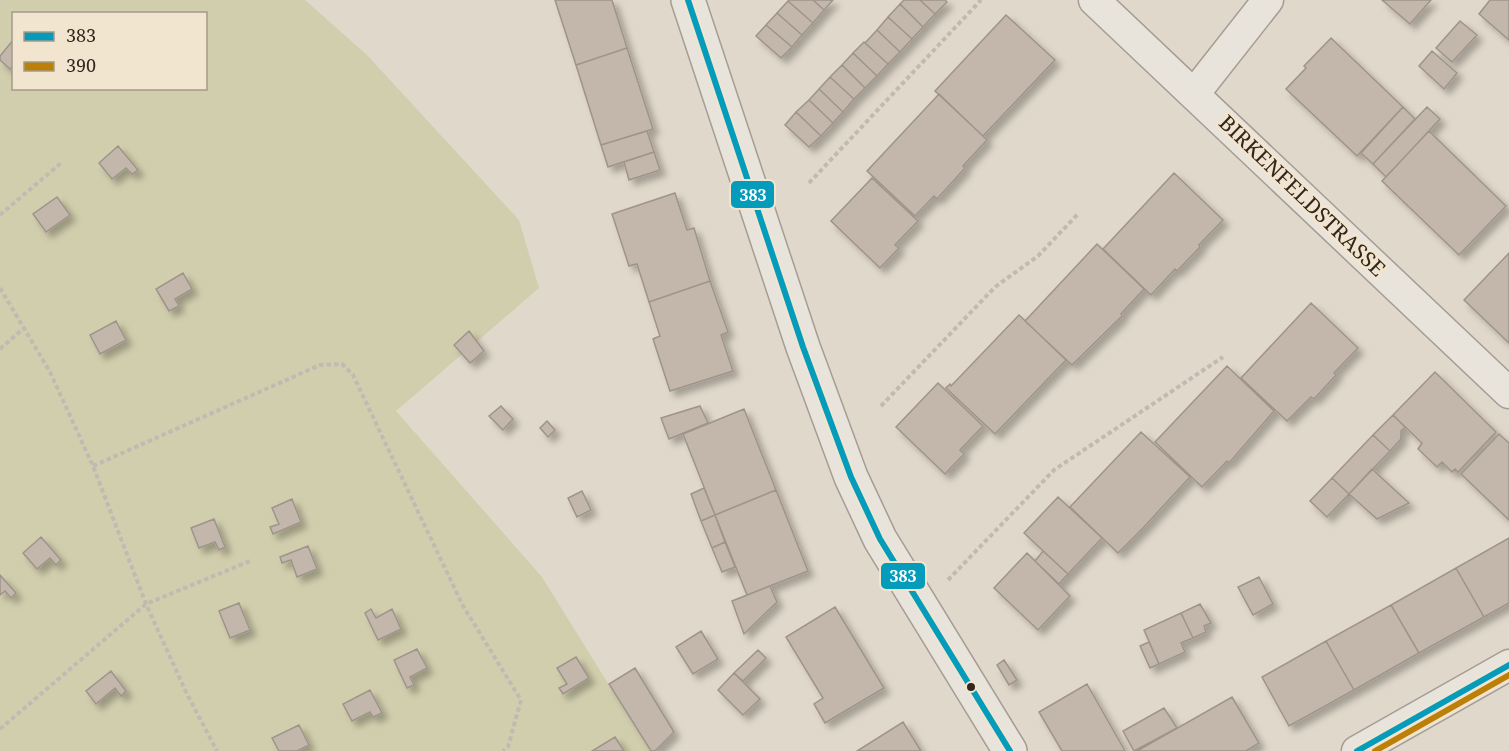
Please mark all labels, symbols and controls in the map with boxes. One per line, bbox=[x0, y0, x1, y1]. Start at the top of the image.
legend bbox=[12, 12, 207, 90]
text: 383 bbox=[66, 23, 96, 47]
text: 390 bbox=[66, 53, 96, 77]
street label: BIRKENFELDSTRASSE bbox=[1213, 108, 1392, 282]
line badge: 383 bbox=[730, 180, 775, 209]
text: 383 bbox=[739, 184, 767, 206]
line badge: 383 bbox=[880, 562, 926, 590]
text: 383 bbox=[889, 565, 917, 587]
unlabelled marker bbox=[965, 681, 977, 693]

